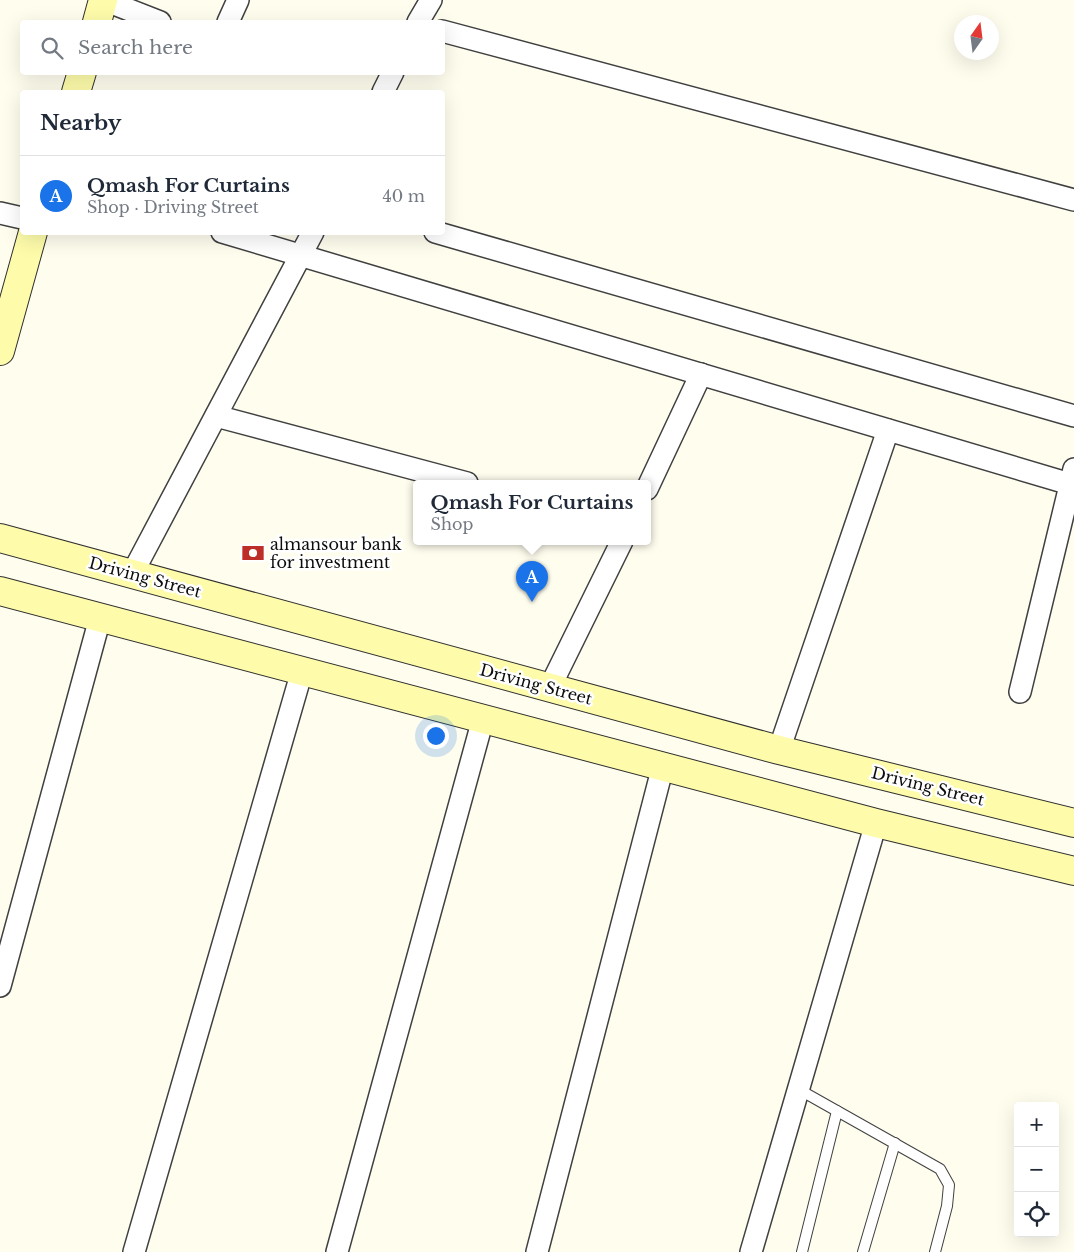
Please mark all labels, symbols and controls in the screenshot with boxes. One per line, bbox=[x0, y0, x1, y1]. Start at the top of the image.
north arrow bbox=[954, 15, 999, 60]
search box bbox=[20, 20, 445, 75]
icon: search bbox=[38, 34, 66, 62]
text: Search here bbox=[78, 36, 193, 59]
text: Nearby bbox=[40, 110, 121, 136]
text: Qmash For Curtains bbox=[87, 174, 290, 197]
text: A bbox=[50, 186, 62, 206]
text: 40 m bbox=[382, 186, 425, 206]
text: Shop · Driving Street bbox=[87, 197, 259, 217]
popup bbox=[413, 480, 651, 545]
text: Qmash For Curtains bbox=[431, 491, 633, 514]
text: Shop bbox=[431, 514, 473, 534]
place label: almansour bank for investment bbox=[270, 534, 402, 572]
bank icon: almansour bank for investment bbox=[240, 540, 266, 566]
street label: Driving Street bbox=[87, 552, 203, 602]
pin: A bbox=[516, 561, 548, 602]
street label: Driving Street bbox=[478, 659, 594, 709]
your location bbox=[423, 723, 449, 749]
street label: Driving Street bbox=[870, 762, 986, 810]
map controls bbox=[1014, 1102, 1059, 1237]
button: + bbox=[1014, 1102, 1059, 1147]
button: − bbox=[1014, 1147, 1059, 1192]
button: locate bbox=[1014, 1192, 1059, 1237]

